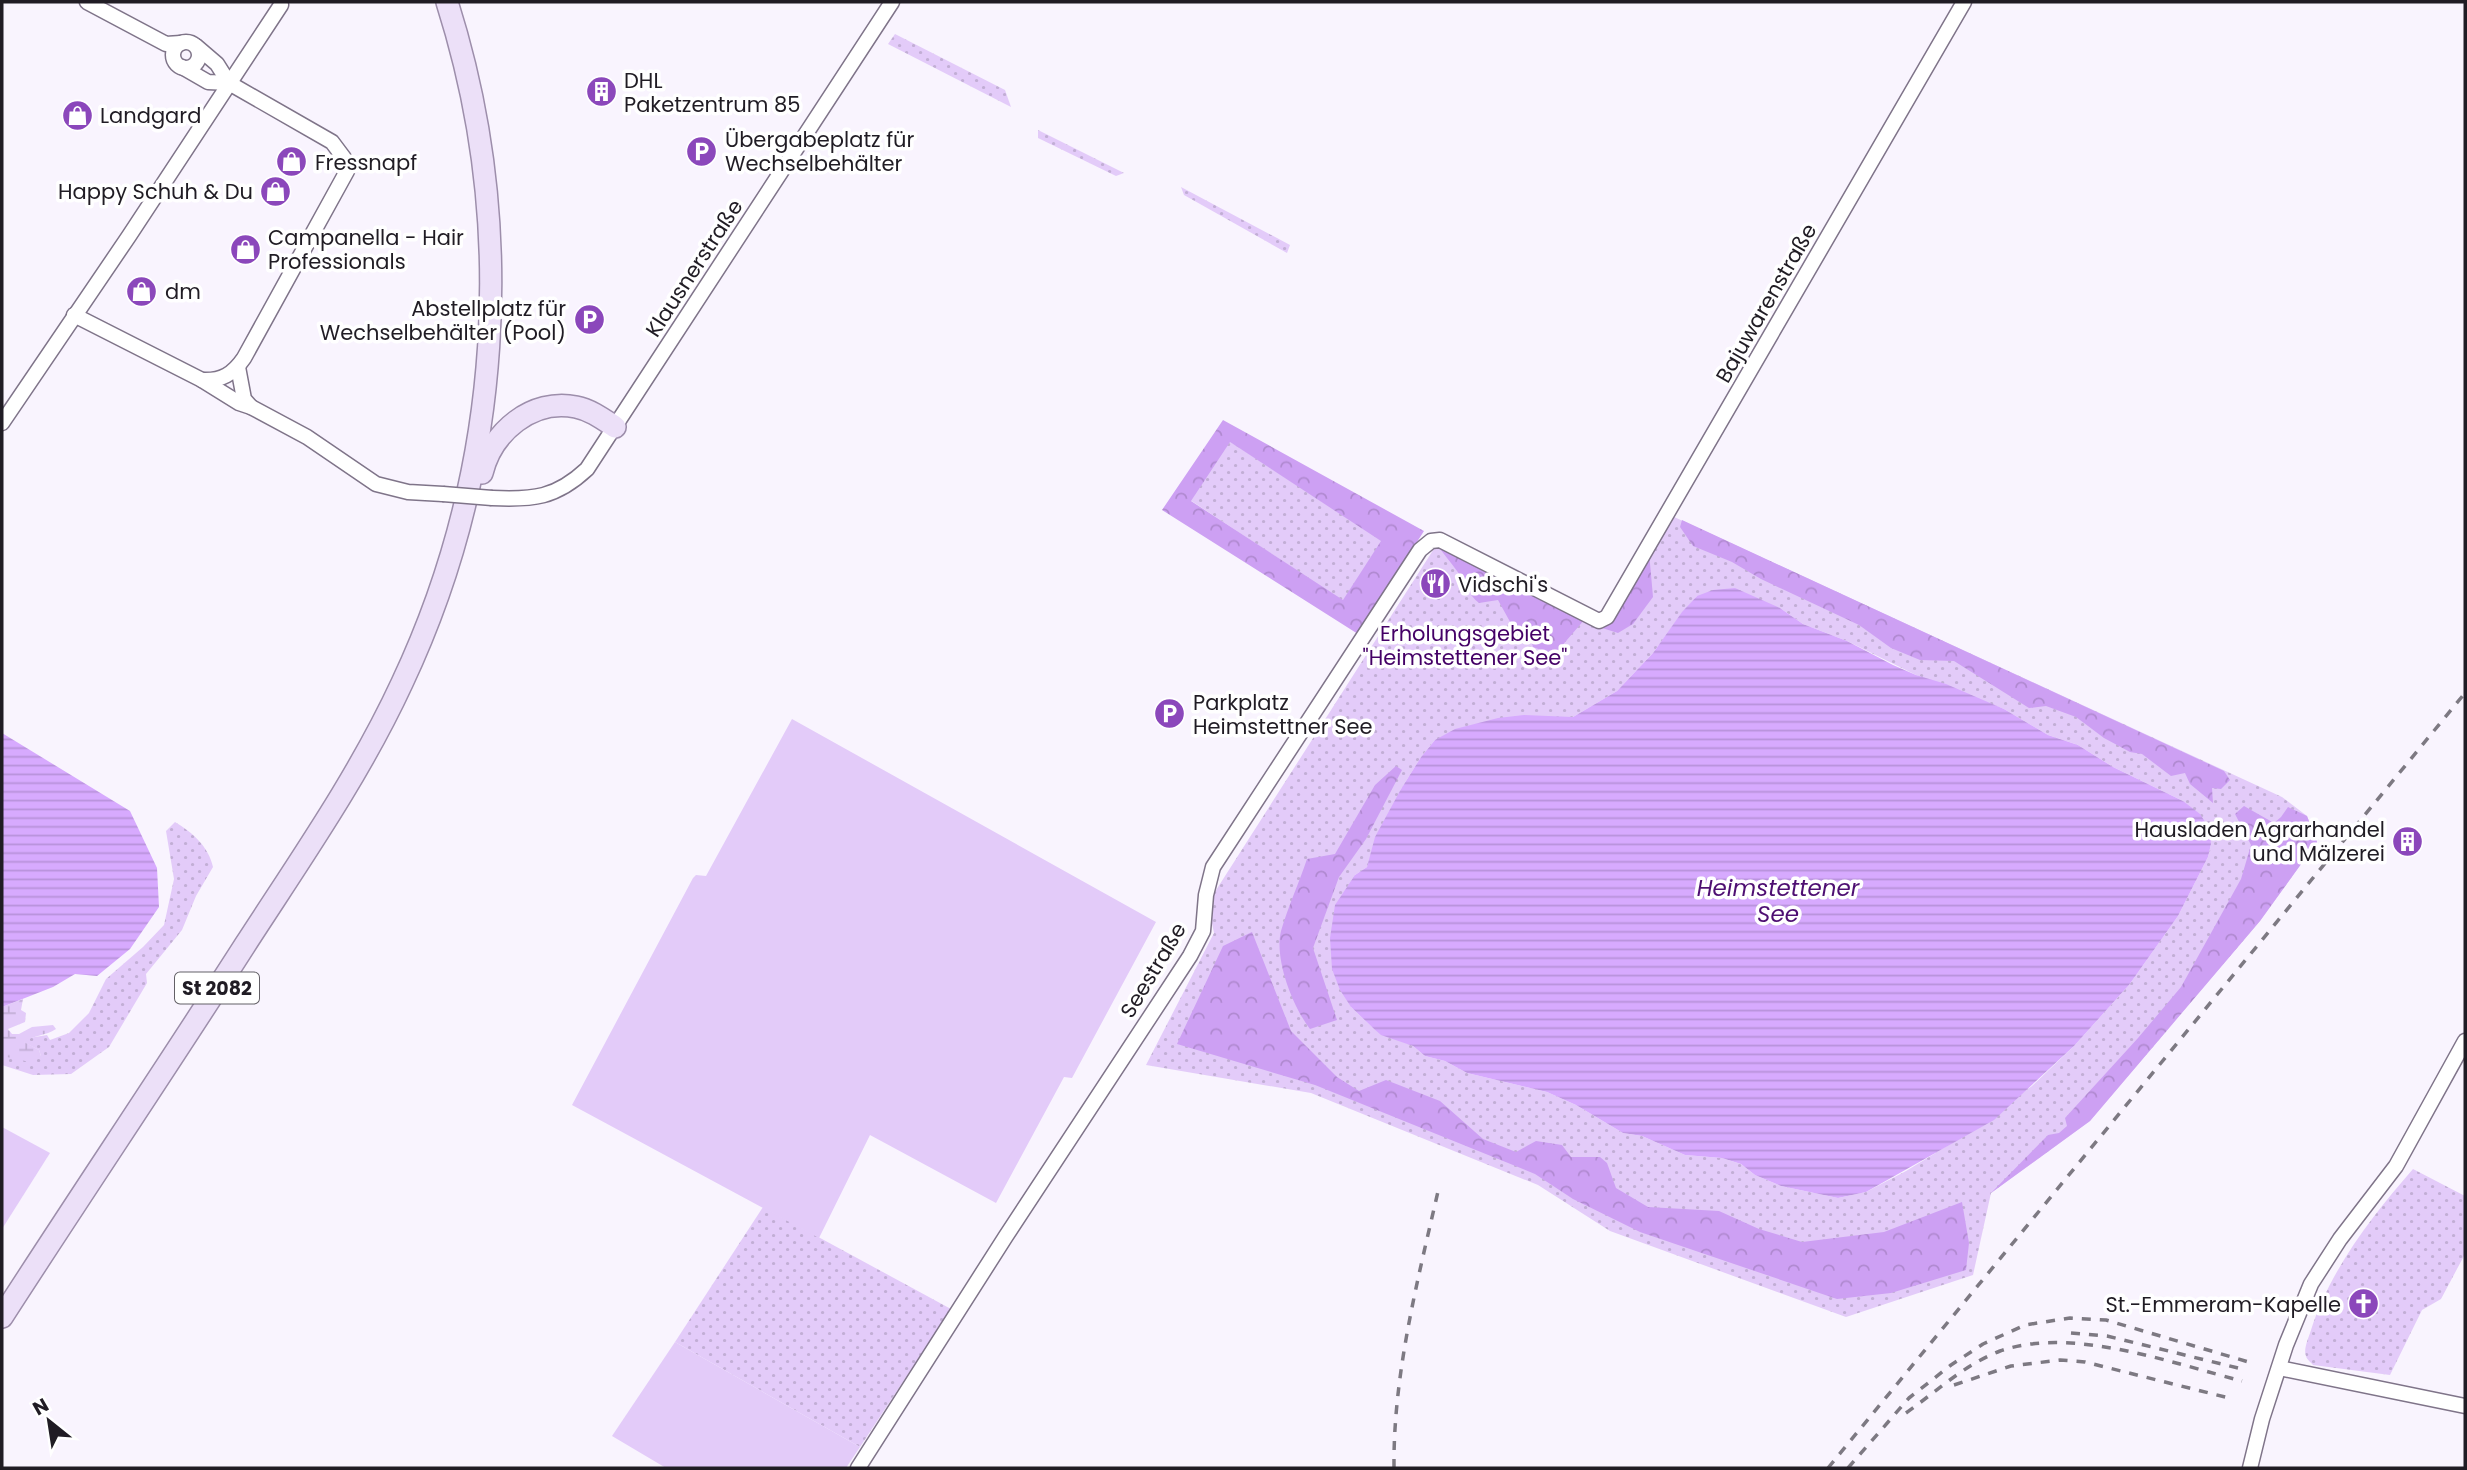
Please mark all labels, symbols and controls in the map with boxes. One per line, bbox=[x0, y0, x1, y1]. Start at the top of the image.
place label: DHL Paketzentrum 85 bbox=[624, 66, 800, 119]
building icon: DHL Paketzentrum 85 bbox=[584, 75, 618, 109]
shop icon: Landgard bbox=[60, 98, 94, 132]
place label: Landgard bbox=[100, 101, 201, 130]
place label: Übergabeplatz für Wechselbehälter bbox=[725, 125, 915, 178]
parking icon: Übergabeplatz für Wechselbehälter bbox=[685, 134, 719, 168]
shop icon: Fressnapf bbox=[275, 145, 309, 179]
place label: Fressnapf bbox=[315, 148, 417, 177]
shop icon: Happy Schuh & Du bbox=[259, 174, 293, 208]
place label: Happy Schuh & Du bbox=[58, 177, 253, 206]
street label: Klausnerstraße bbox=[639, 194, 749, 342]
street label: Bajuwarenstraße bbox=[1709, 218, 1823, 388]
place label: Campanella - Hair Professionals bbox=[268, 223, 464, 276]
shop icon: Campanella - Hair Professionals bbox=[228, 232, 262, 266]
shop icon: dm bbox=[125, 274, 159, 308]
place label: dm bbox=[165, 277, 201, 306]
place label: Abstellplatz für Wechselbehälter (Pool) bbox=[320, 294, 566, 347]
parking icon: Abstellplatz für Wechselbehälter (Pool) bbox=[572, 303, 606, 337]
restaurant icon: Vidschi's bbox=[1418, 567, 1452, 601]
place label: Vidschi's bbox=[1458, 570, 1548, 599]
park label: Erholungsgebiet "Heimstettener See" bbox=[1363, 619, 1567, 672]
place label: Parkplatz Heimstettner See bbox=[1193, 688, 1373, 741]
parking icon: Parkplatz Heimstettner See bbox=[1153, 697, 1187, 731]
place label: Hausladen Agrarhandel und Mälzerei bbox=[2135, 815, 2385, 868]
building icon: Hausladen Agrarhandel und Mälzerei bbox=[2391, 824, 2425, 858]
water label: Heimstettener See bbox=[1697, 872, 1861, 930]
street label: Seestraße bbox=[1113, 917, 1193, 1023]
road number: St 2082 bbox=[175, 972, 259, 1004]
church icon: St.-Emmeram-Kapelle bbox=[2347, 1287, 2381, 1321]
place label: St.-Emmeram-Kapelle bbox=[2105, 1290, 2341, 1319]
north arrow bbox=[14, 1386, 84, 1456]
text: N bbox=[28, 1391, 54, 1422]

